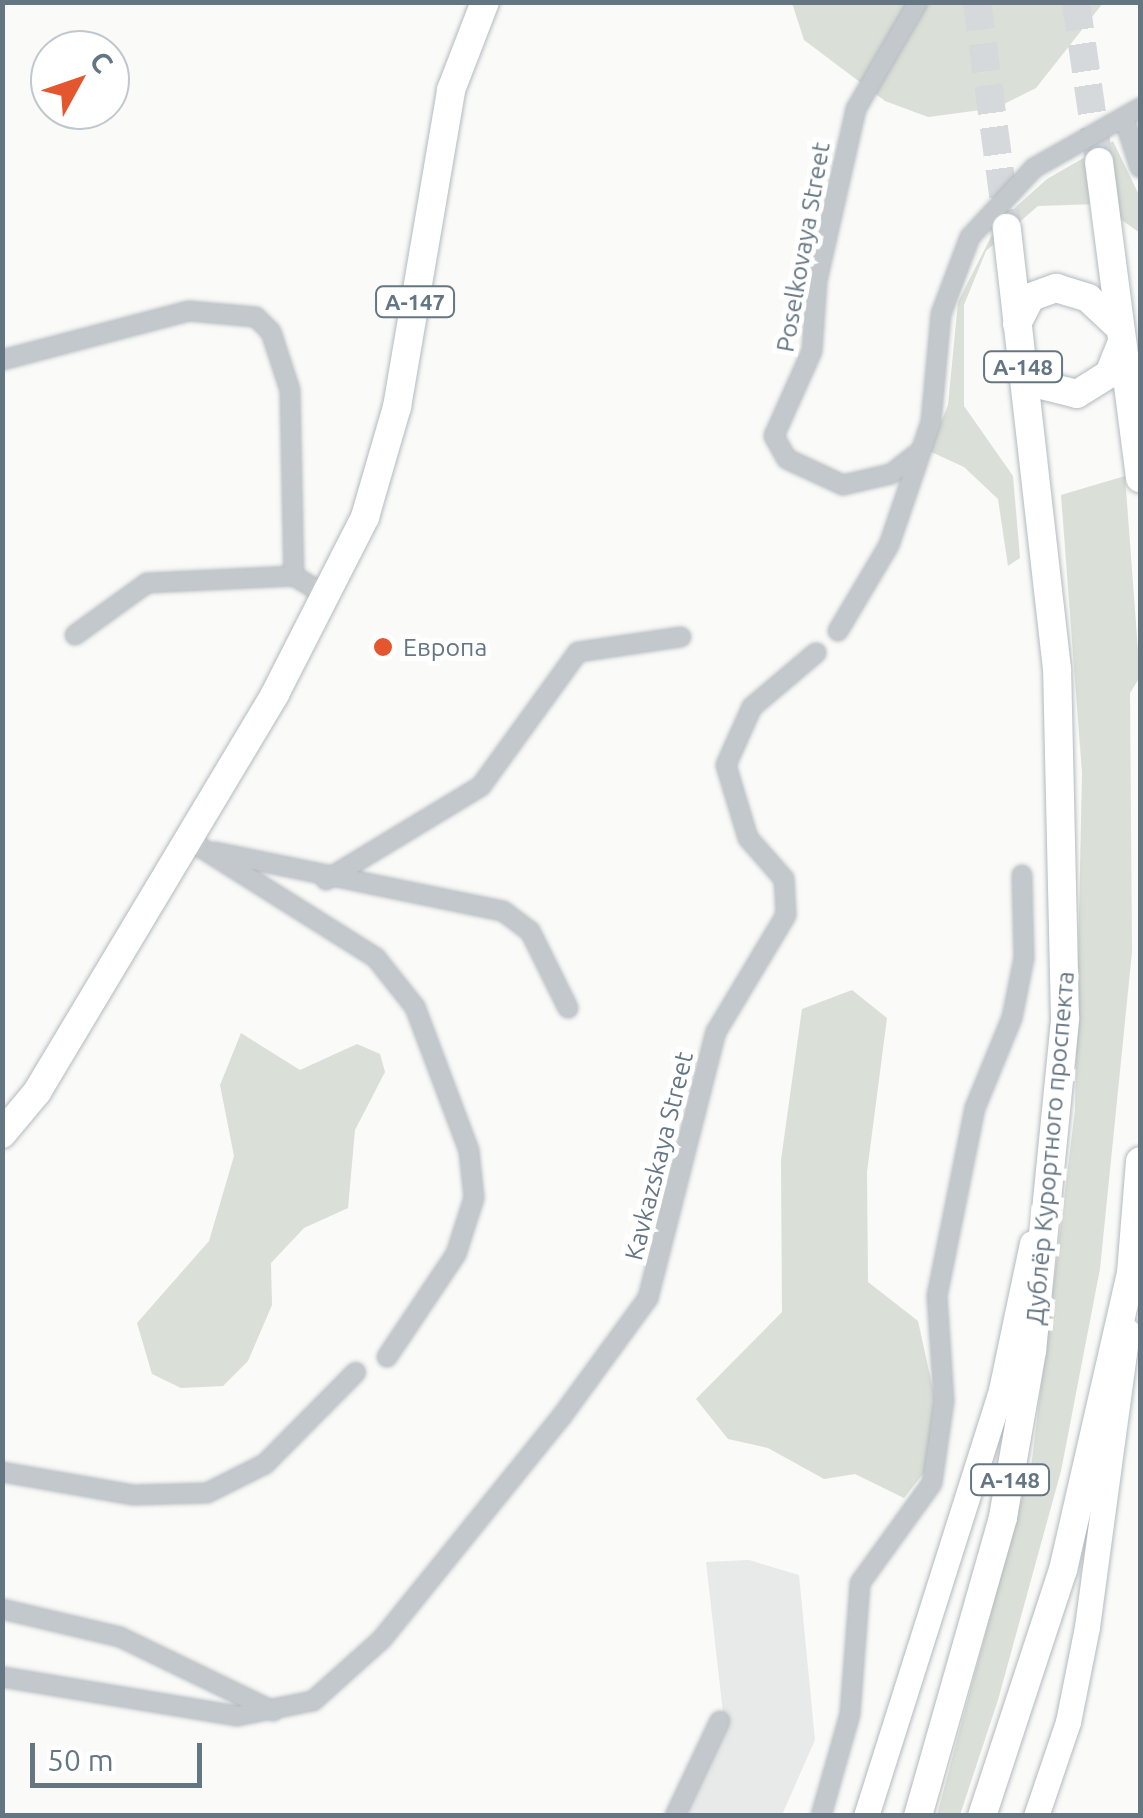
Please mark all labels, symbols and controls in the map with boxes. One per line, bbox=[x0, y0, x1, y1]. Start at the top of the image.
north arrow bbox=[30, 30, 130, 130]
text: С bbox=[84, 45, 119, 79]
street label: Poselkovaya Street bbox=[770, 140, 836, 354]
road number: А-147 bbox=[375, 285, 455, 319]
road number: А-148 bbox=[983, 350, 1063, 384]
place label: Европа bbox=[403, 632, 487, 662]
marker: Европа bbox=[372, 636, 394, 658]
street label: Дублёр Курортного проспекта bbox=[1020, 970, 1080, 1326]
street label: Kavkazskaya Street bbox=[619, 1049, 699, 1263]
road number: А-148 bbox=[970, 1463, 1050, 1497]
scale bar bbox=[35, 1723, 208, 1785]
text: 50 m bbox=[47, 1743, 114, 1777]

